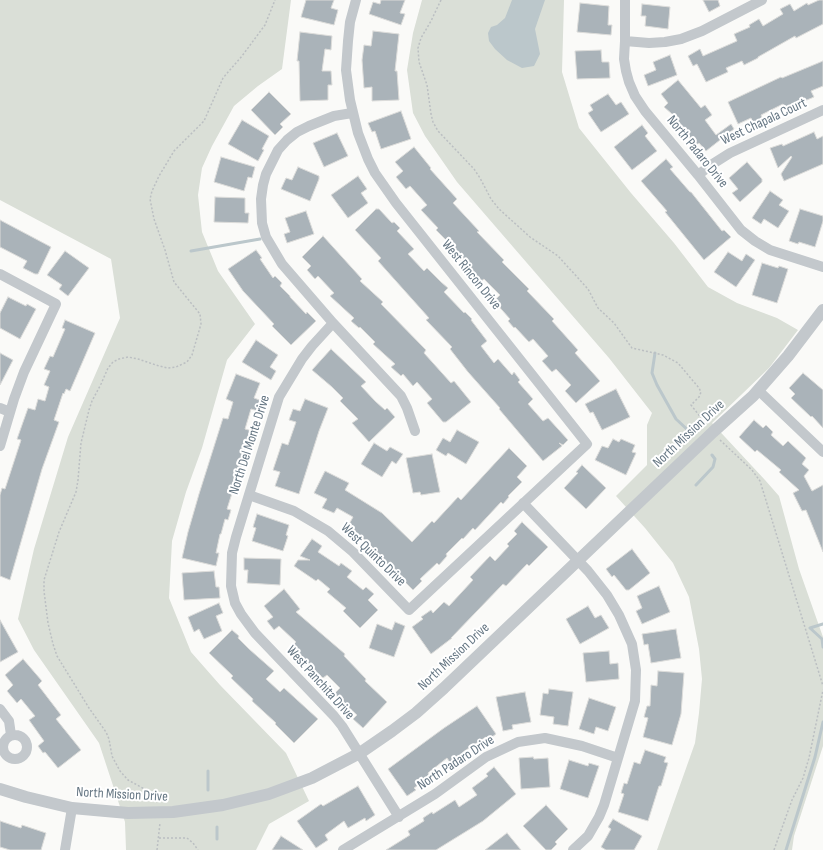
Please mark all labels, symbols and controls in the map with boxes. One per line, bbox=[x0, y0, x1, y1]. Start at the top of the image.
street label: West Chapala Court bbox=[719, 95, 809, 149]
street label: North Padaro Drive bbox=[663, 112, 731, 192]
street label: West Rincon Drive bbox=[438, 237, 504, 313]
street label: North Del Monte Drive bbox=[226, 393, 274, 497]
street label: North Mission Drive bbox=[650, 397, 728, 471]
street label: West Quinto Drive bbox=[337, 520, 409, 590]
street label: North Mission Drive bbox=[415, 620, 493, 694]
street label: West Panchita Drive bbox=[282, 643, 358, 723]
street label: North Padaro Drive bbox=[414, 732, 498, 794]
street label: North Mission Drive bbox=[76, 784, 168, 806]

